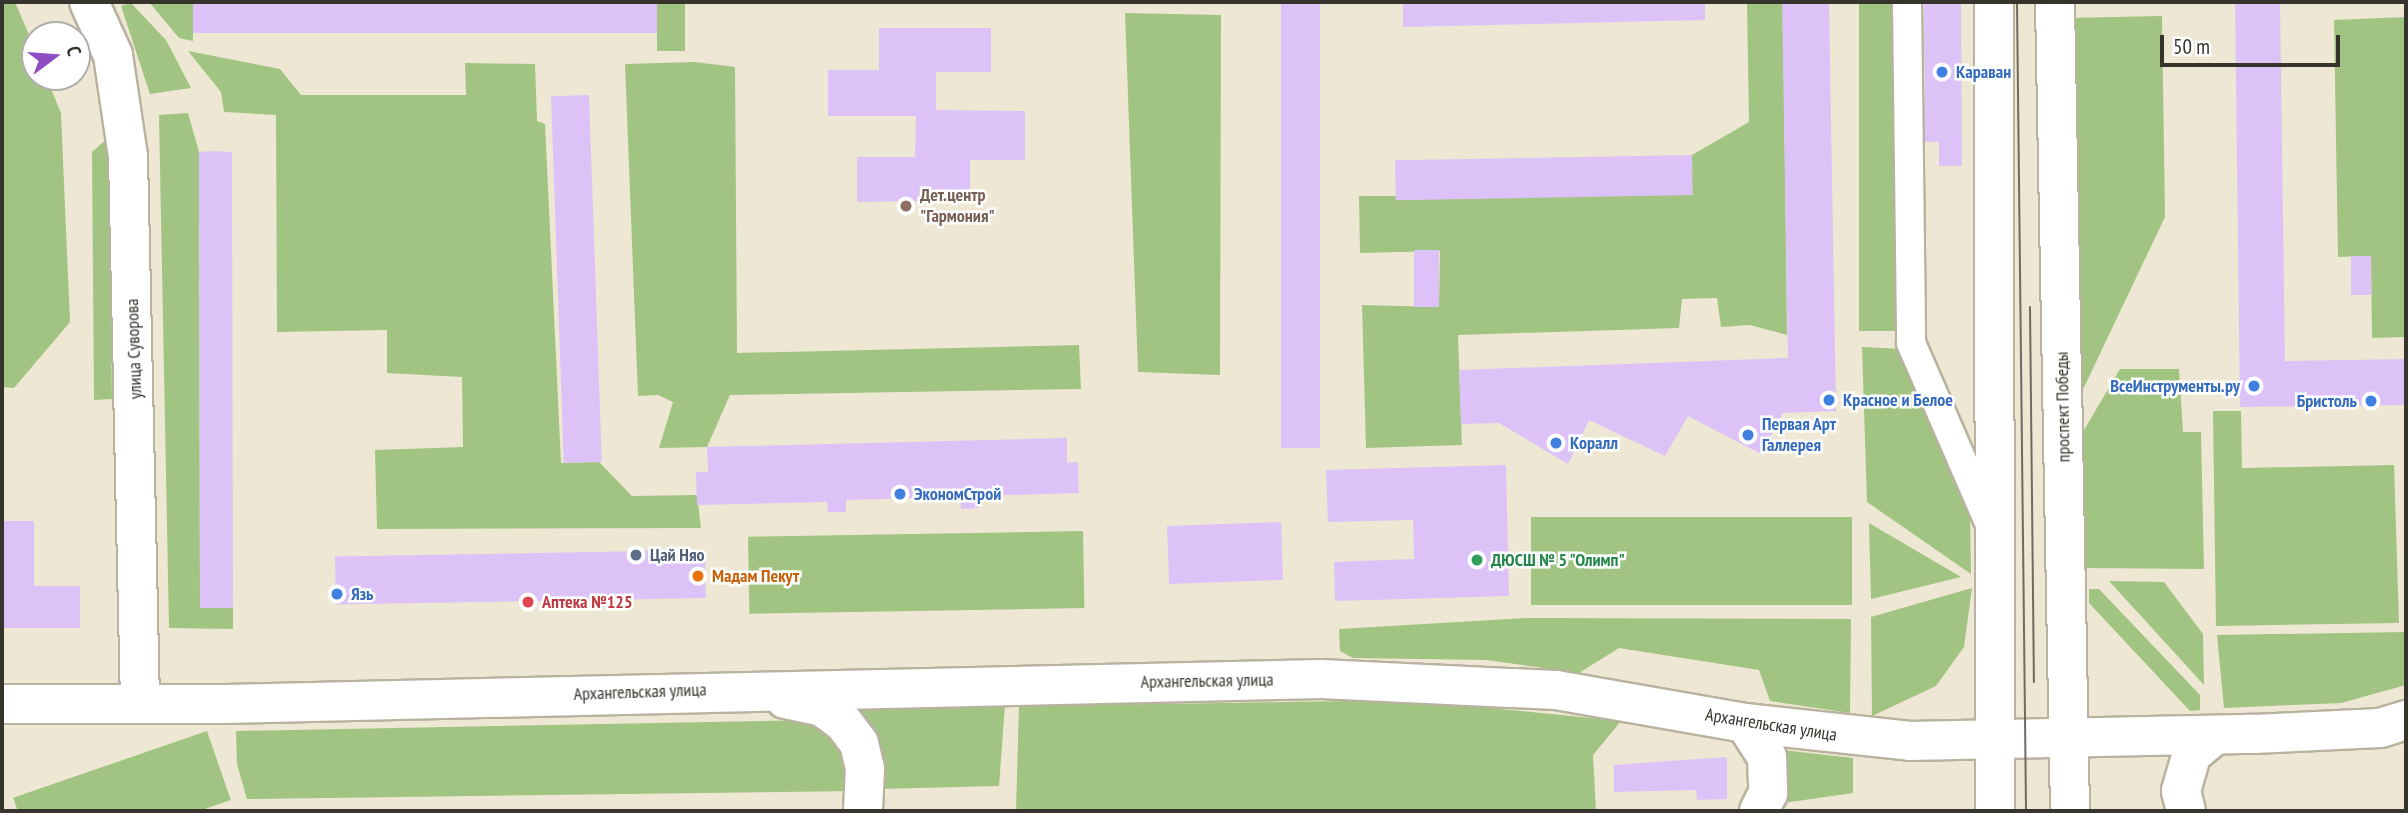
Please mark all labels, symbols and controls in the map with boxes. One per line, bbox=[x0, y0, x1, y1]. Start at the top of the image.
north arrow bbox=[21, 21, 91, 91]
scale bar bbox=[2163, 21, 2343, 65]
text: 50 m bbox=[2173, 33, 2210, 60]
text: С bbox=[62, 43, 87, 58]
place label: Караван bbox=[1956, 61, 2011, 83]
marker: Караван bbox=[1934, 64, 1950, 80]
place label: Дет.центр "Гармония" bbox=[920, 185, 995, 228]
marker: Дет.центр "Гармония" bbox=[898, 198, 914, 214]
street label: улица Суворова bbox=[121, 298, 147, 400]
street label: проспект Победы bbox=[2051, 351, 2075, 463]
place label: ВсеИнструменты.ру bbox=[2110, 375, 2240, 397]
marker: ВсеИнструменты.ру bbox=[2246, 378, 2262, 394]
place label: Красное и Белое bbox=[1843, 389, 1953, 411]
place label: Бристоль bbox=[2297, 390, 2357, 412]
marker: Красное и Белое bbox=[1821, 392, 1837, 408]
marker: Бристоль bbox=[2363, 393, 2379, 409]
place label: Первая Арт Галлерея bbox=[1762, 414, 1837, 457]
marker: Первая Арт Галлерея bbox=[1740, 427, 1756, 443]
place label: Коралл bbox=[1570, 432, 1618, 454]
marker: Коралл bbox=[1548, 435, 1564, 451]
place label: ЭкономСтрой bbox=[914, 483, 1001, 505]
marker: ЭкономСтрой bbox=[892, 486, 908, 502]
place label: Цай Няо bbox=[650, 544, 705, 566]
marker: Цай Няо bbox=[628, 547, 644, 563]
place label: ДЮСШ № 5 "Олимп" bbox=[1491, 549, 1626, 571]
marker: ДЮСШ № 5 "Олимп" bbox=[1469, 552, 1485, 568]
place label: Мадам Пекут bbox=[712, 565, 799, 587]
marker: Мадам Пекут bbox=[690, 568, 706, 584]
place label: Язь bbox=[351, 583, 374, 605]
marker: Язь bbox=[329, 586, 345, 602]
place label: Аптека №125 bbox=[542, 591, 632, 613]
marker: Аптека №125 bbox=[520, 594, 536, 610]
street label: Архангельская улица bbox=[1140, 669, 1274, 693]
street label: Архангельская улица bbox=[573, 679, 707, 705]
street label: Архангельская улица bbox=[1704, 704, 1838, 746]

